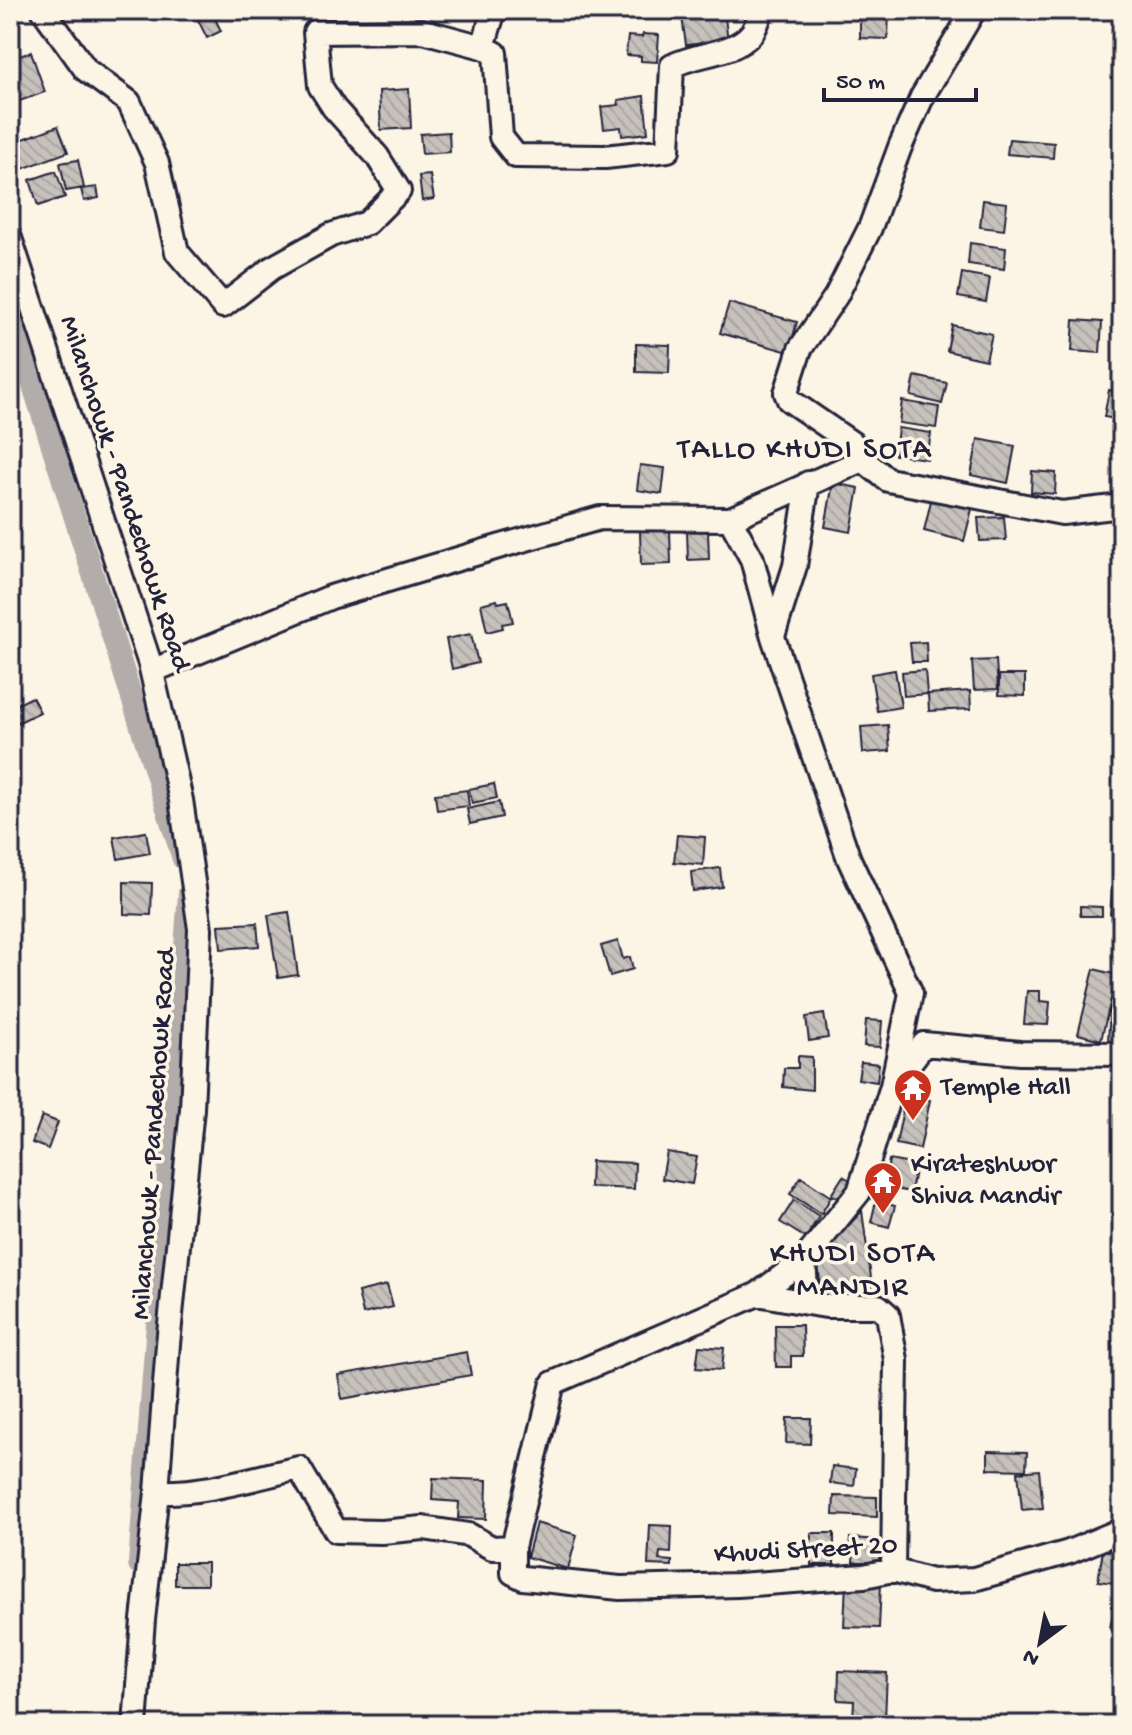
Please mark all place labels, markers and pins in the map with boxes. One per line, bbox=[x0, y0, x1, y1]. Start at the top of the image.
temple icon: Temple Hall bbox=[892, 1067, 934, 1122]
place label: Temple Hall bbox=[939, 1072, 1071, 1105]
place label: Kirateshwor Shiva Mandir bbox=[911, 1149, 1062, 1214]
temple icon: Kirateshwor Shiva Mandir bbox=[862, 1160, 904, 1215]

